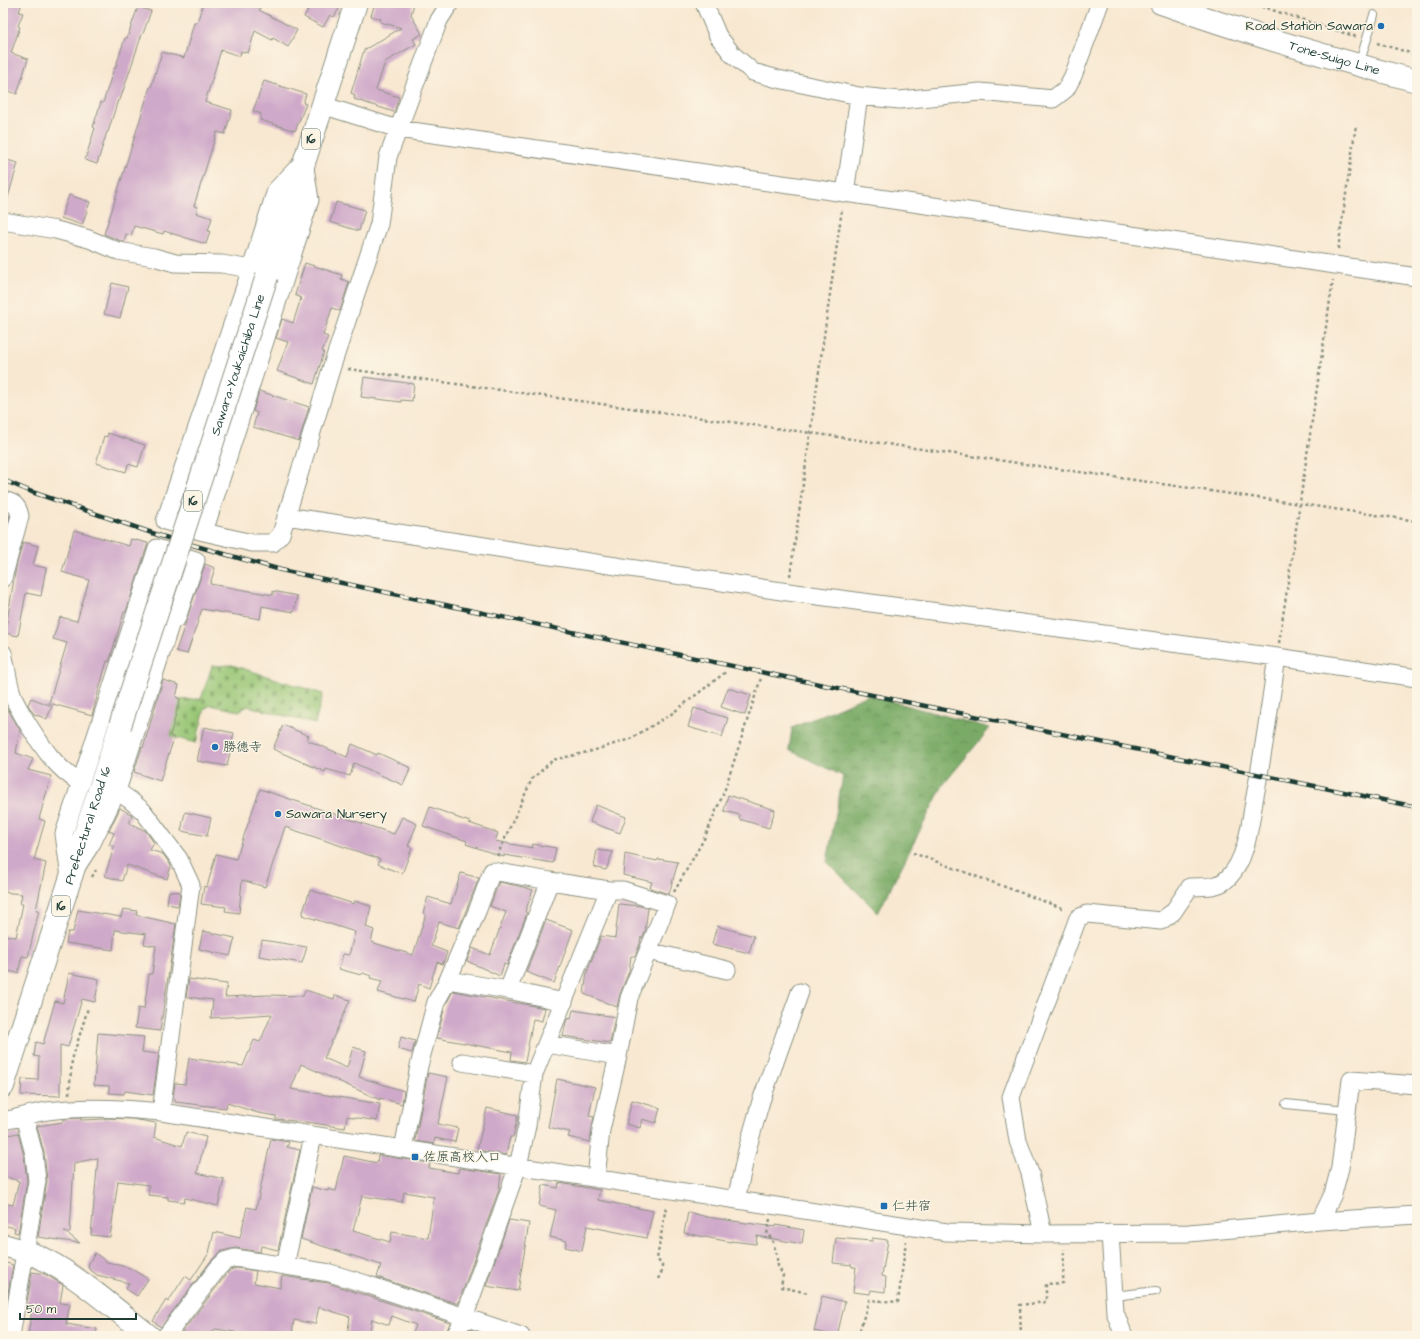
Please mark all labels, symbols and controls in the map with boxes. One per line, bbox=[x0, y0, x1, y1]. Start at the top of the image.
place label: Road Station Sawara bbox=[1246, 17, 1373, 35]
marker: Road Station Sawara bbox=[1376, 21, 1386, 31]
street label: Tone-Suigo Line bbox=[1287, 36, 1382, 80]
road number: 16 bbox=[302, 129, 320, 149]
street label: Sawara-Youkaichiba Line bbox=[206, 292, 269, 438]
road number: 16 bbox=[184, 491, 202, 511]
place label: 勝徳寺 bbox=[223, 738, 262, 756]
marker: 勝徳寺 bbox=[210, 742, 220, 752]
street label: Prefectural Road 16 bbox=[60, 764, 115, 887]
place label: Sawara Nursery bbox=[286, 805, 387, 824]
marker: Sawara Nursery bbox=[273, 809, 283, 819]
road number: 16 bbox=[52, 896, 70, 916]
place label: 佐原高校入口 bbox=[423, 1148, 501, 1166]
marker: 佐原高校入口 bbox=[410, 1152, 420, 1162]
place label: 仁井宿 bbox=[892, 1197, 931, 1215]
marker: 仁井宿 bbox=[879, 1201, 889, 1211]
scale bar bbox=[20, 1295, 136, 1321]
text: 50 m bbox=[26, 1301, 57, 1318]

